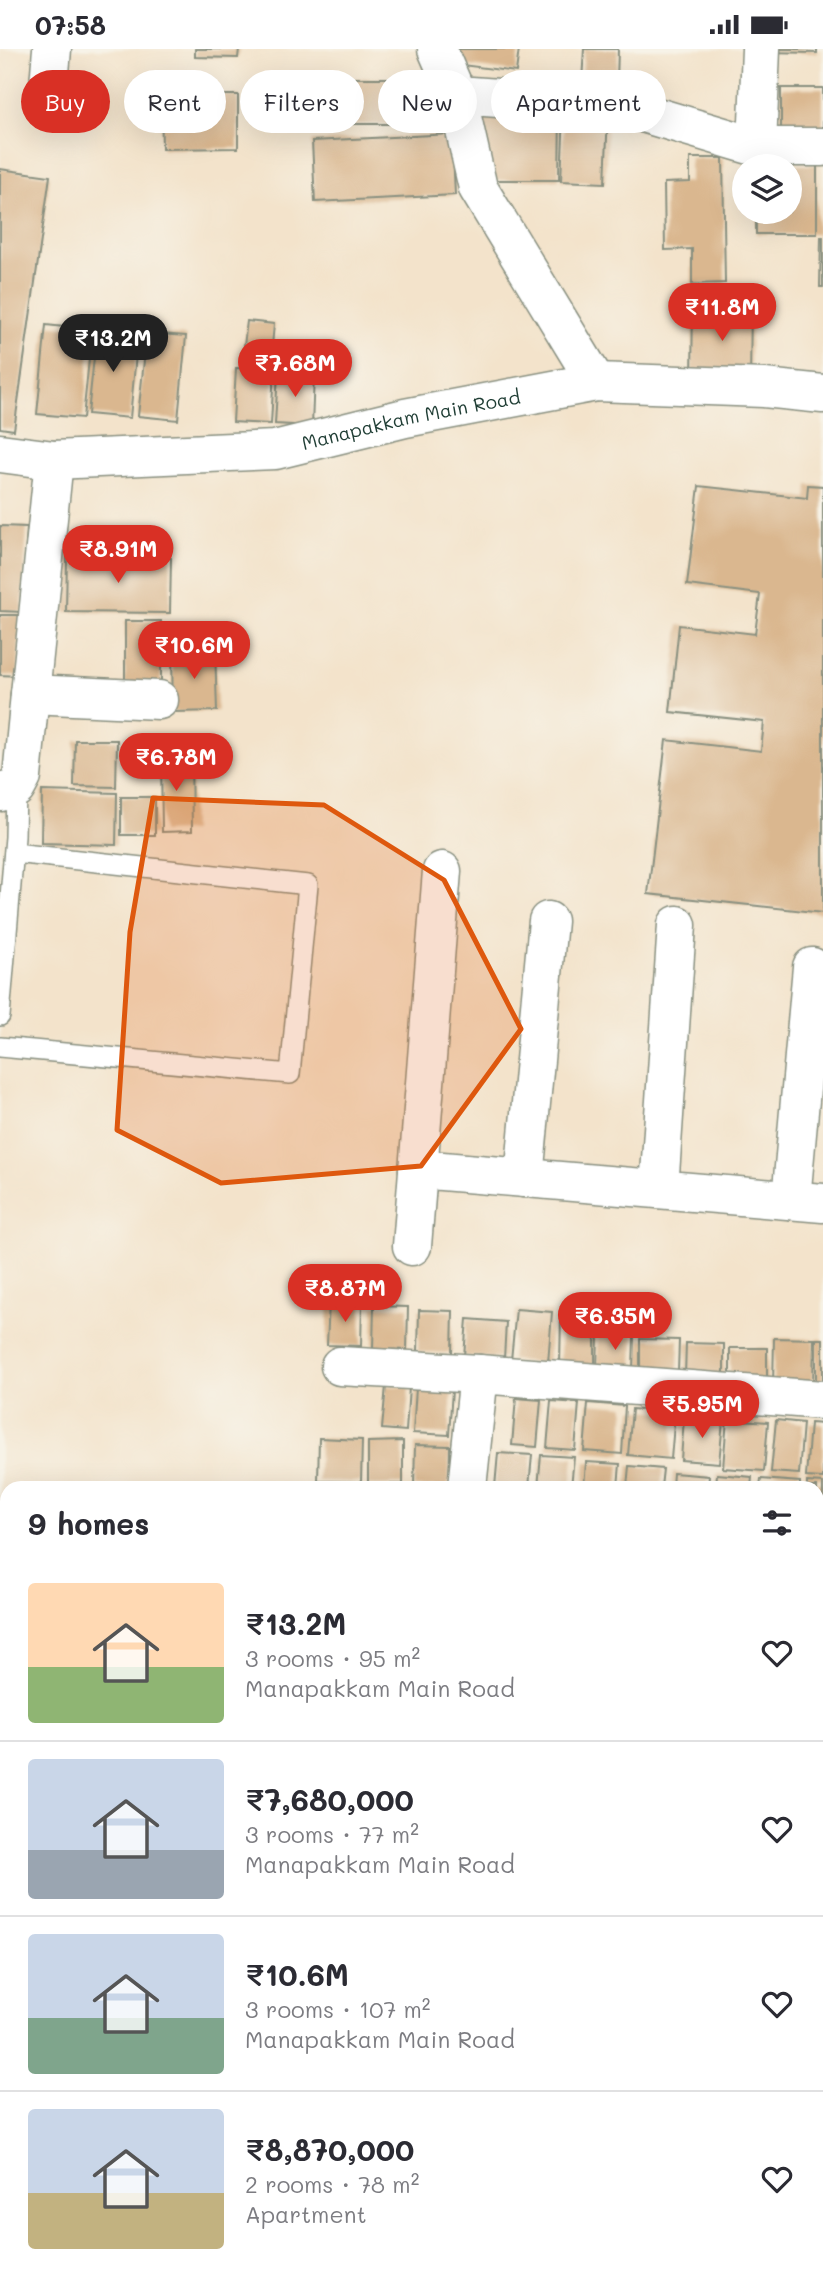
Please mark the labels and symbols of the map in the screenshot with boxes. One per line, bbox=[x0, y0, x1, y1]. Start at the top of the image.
pin: ₹11.8M bbox=[665, 283, 779, 343]
pin: ₹13.2M bbox=[56, 315, 170, 374]
pin: ₹7.68M bbox=[238, 339, 352, 399]
street label: Manapakkam Main Road bbox=[299, 384, 522, 455]
pin: ₹8.91M bbox=[61, 525, 175, 585]
pin: ₹10.6M bbox=[137, 621, 251, 681]
pin: ₹6.78M bbox=[119, 733, 233, 793]
pin: ₹8.87M bbox=[288, 1265, 402, 1324]
pin: ₹6.35M bbox=[558, 1293, 672, 1352]
pin: ₹5.95M bbox=[645, 1381, 759, 1440]

